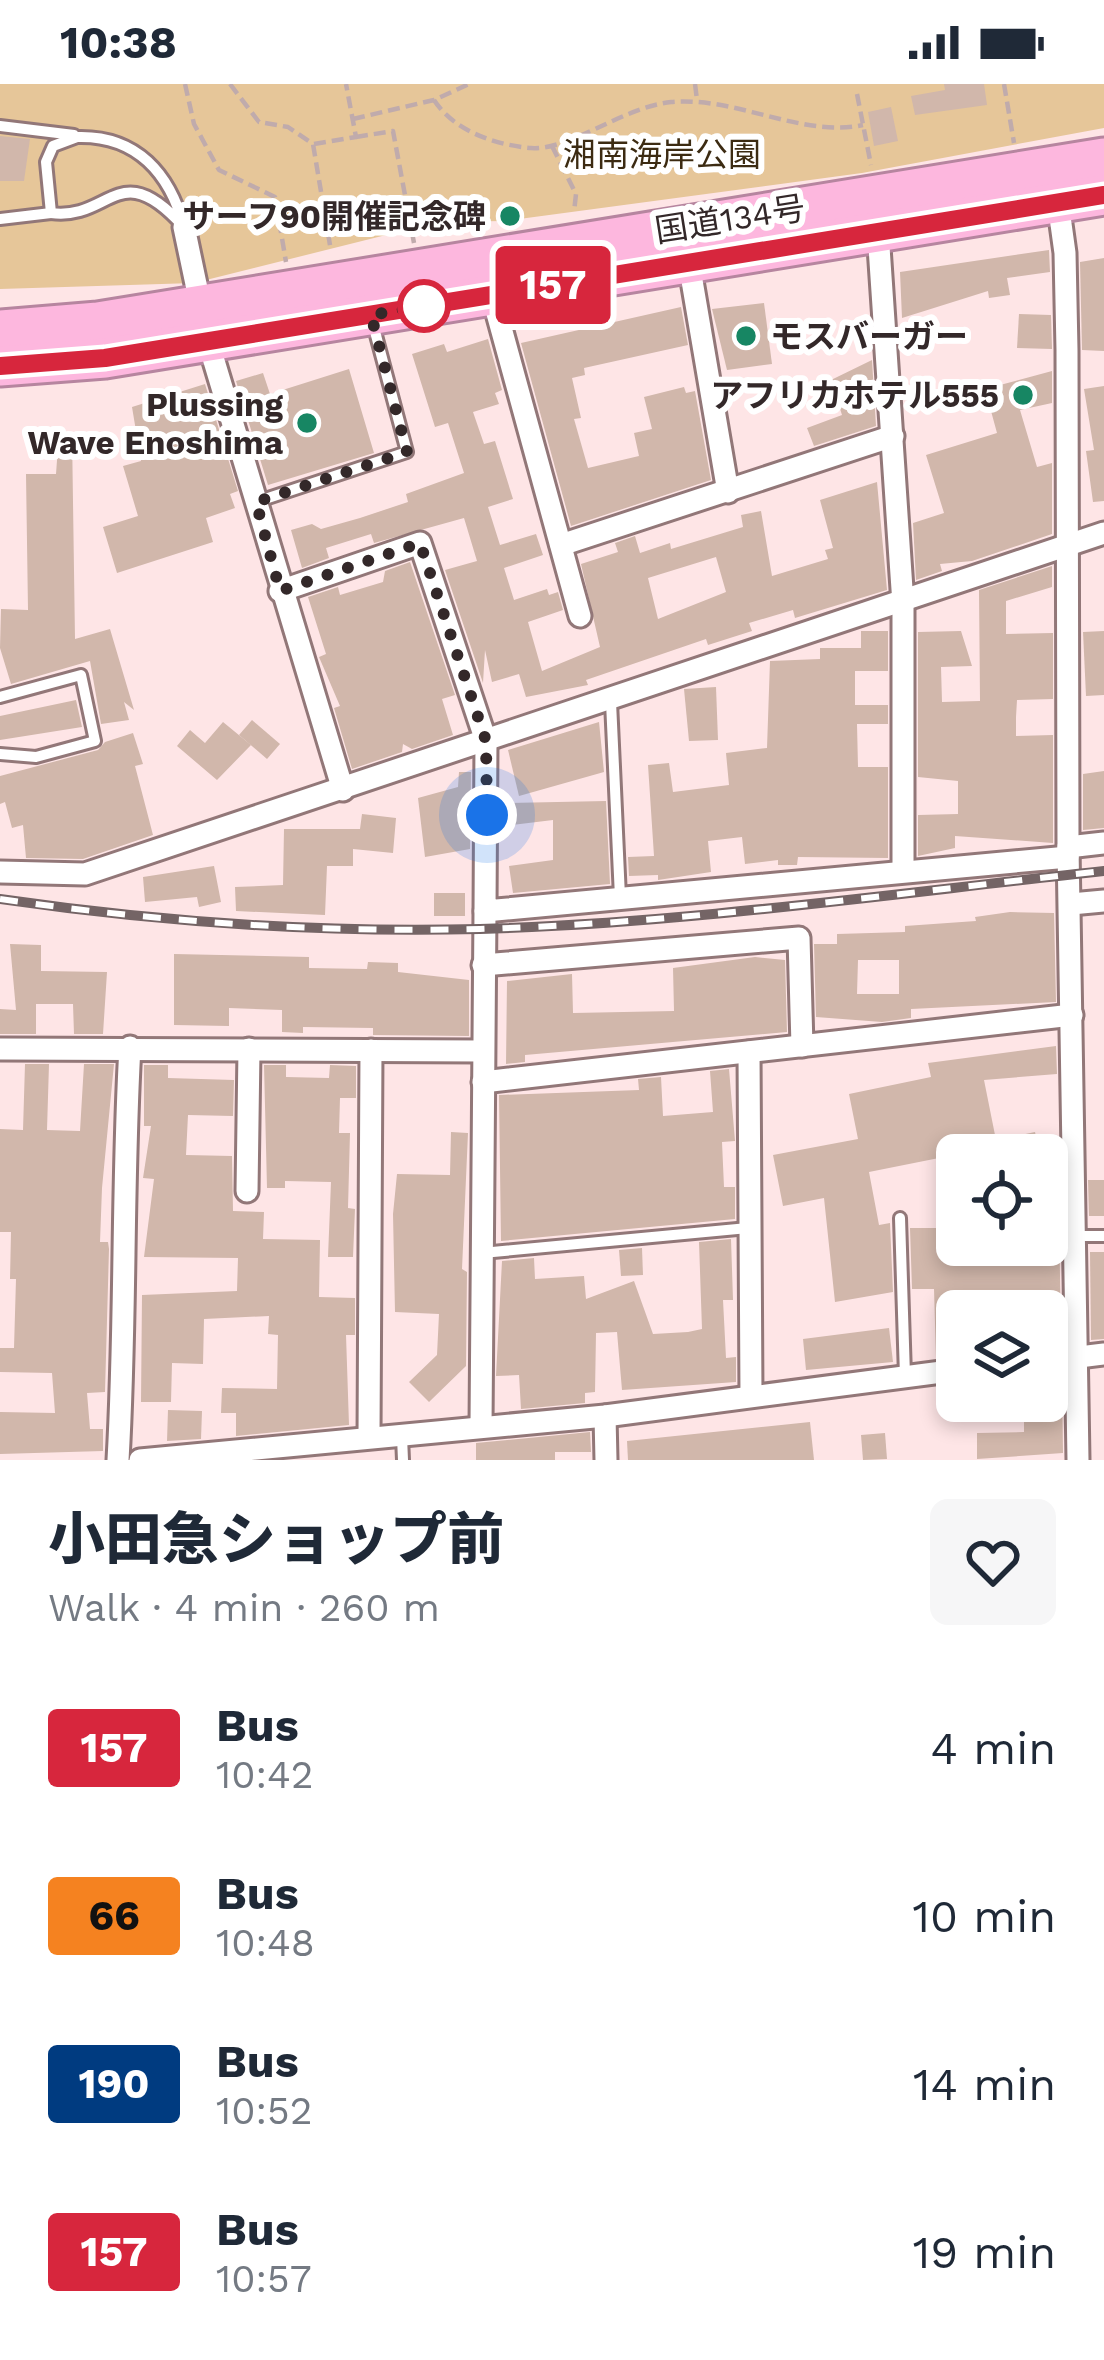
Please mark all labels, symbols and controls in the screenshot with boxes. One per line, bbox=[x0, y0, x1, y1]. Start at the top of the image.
text: 10:38 bbox=[60, 16, 177, 69]
park label: 湘南海岸公園 bbox=[563, 135, 761, 174]
street label: 国道134号 bbox=[652, 188, 808, 250]
place label: サーフ90開催記念碑 bbox=[182, 197, 486, 236]
marker: サーフ90開催記念碑 bbox=[497, 203, 523, 229]
line badge: 157 bbox=[484, 246, 622, 324]
text: 157 bbox=[520, 260, 586, 309]
unlabelled marker bbox=[399, 281, 449, 331]
place label: モスバーガー bbox=[770, 317, 968, 356]
marker: モスバーガー bbox=[733, 323, 759, 349]
place label: アフリカホテル555 bbox=[710, 376, 999, 415]
marker: アフリカホテル555 bbox=[1010, 382, 1036, 408]
place label: Plussing Wave Enoshima bbox=[27, 385, 284, 462]
marker: Plussing Wave Enoshima bbox=[294, 410, 320, 436]
your location bbox=[457, 785, 517, 845]
map controls bbox=[936, 1134, 1068, 1422]
button: locate bbox=[936, 1134, 1068, 1266]
button: layers bbox=[936, 1290, 1068, 1422]
button: heart bbox=[930, 1499, 1056, 1625]
text: 小田急ショップ前 bbox=[48, 1506, 504, 1573]
text: Walk · 4 min · 260 m bbox=[48, 1585, 440, 1630]
text: Bus bbox=[216, 1699, 299, 1752]
text: 4 min bbox=[930, 1722, 1056, 1775]
text: 157 bbox=[81, 1723, 147, 1772]
text: 10:42 bbox=[216, 1752, 314, 1797]
text: Bus bbox=[216, 1867, 299, 1920]
text: 10 min bbox=[912, 1890, 1056, 1943]
text: 66 bbox=[88, 1891, 140, 1940]
text: 10:48 bbox=[216, 1920, 315, 1965]
text: Bus bbox=[216, 2035, 299, 2088]
text: 14 min bbox=[913, 2058, 1056, 2111]
text: 190 bbox=[78, 2059, 150, 2108]
text: 10:52 bbox=[216, 2088, 312, 2133]
text: Bus bbox=[216, 2203, 299, 2256]
text: 19 min bbox=[913, 2226, 1056, 2279]
text: 157 bbox=[81, 2227, 147, 2276]
text: 10:57 bbox=[216, 2256, 312, 2301]

